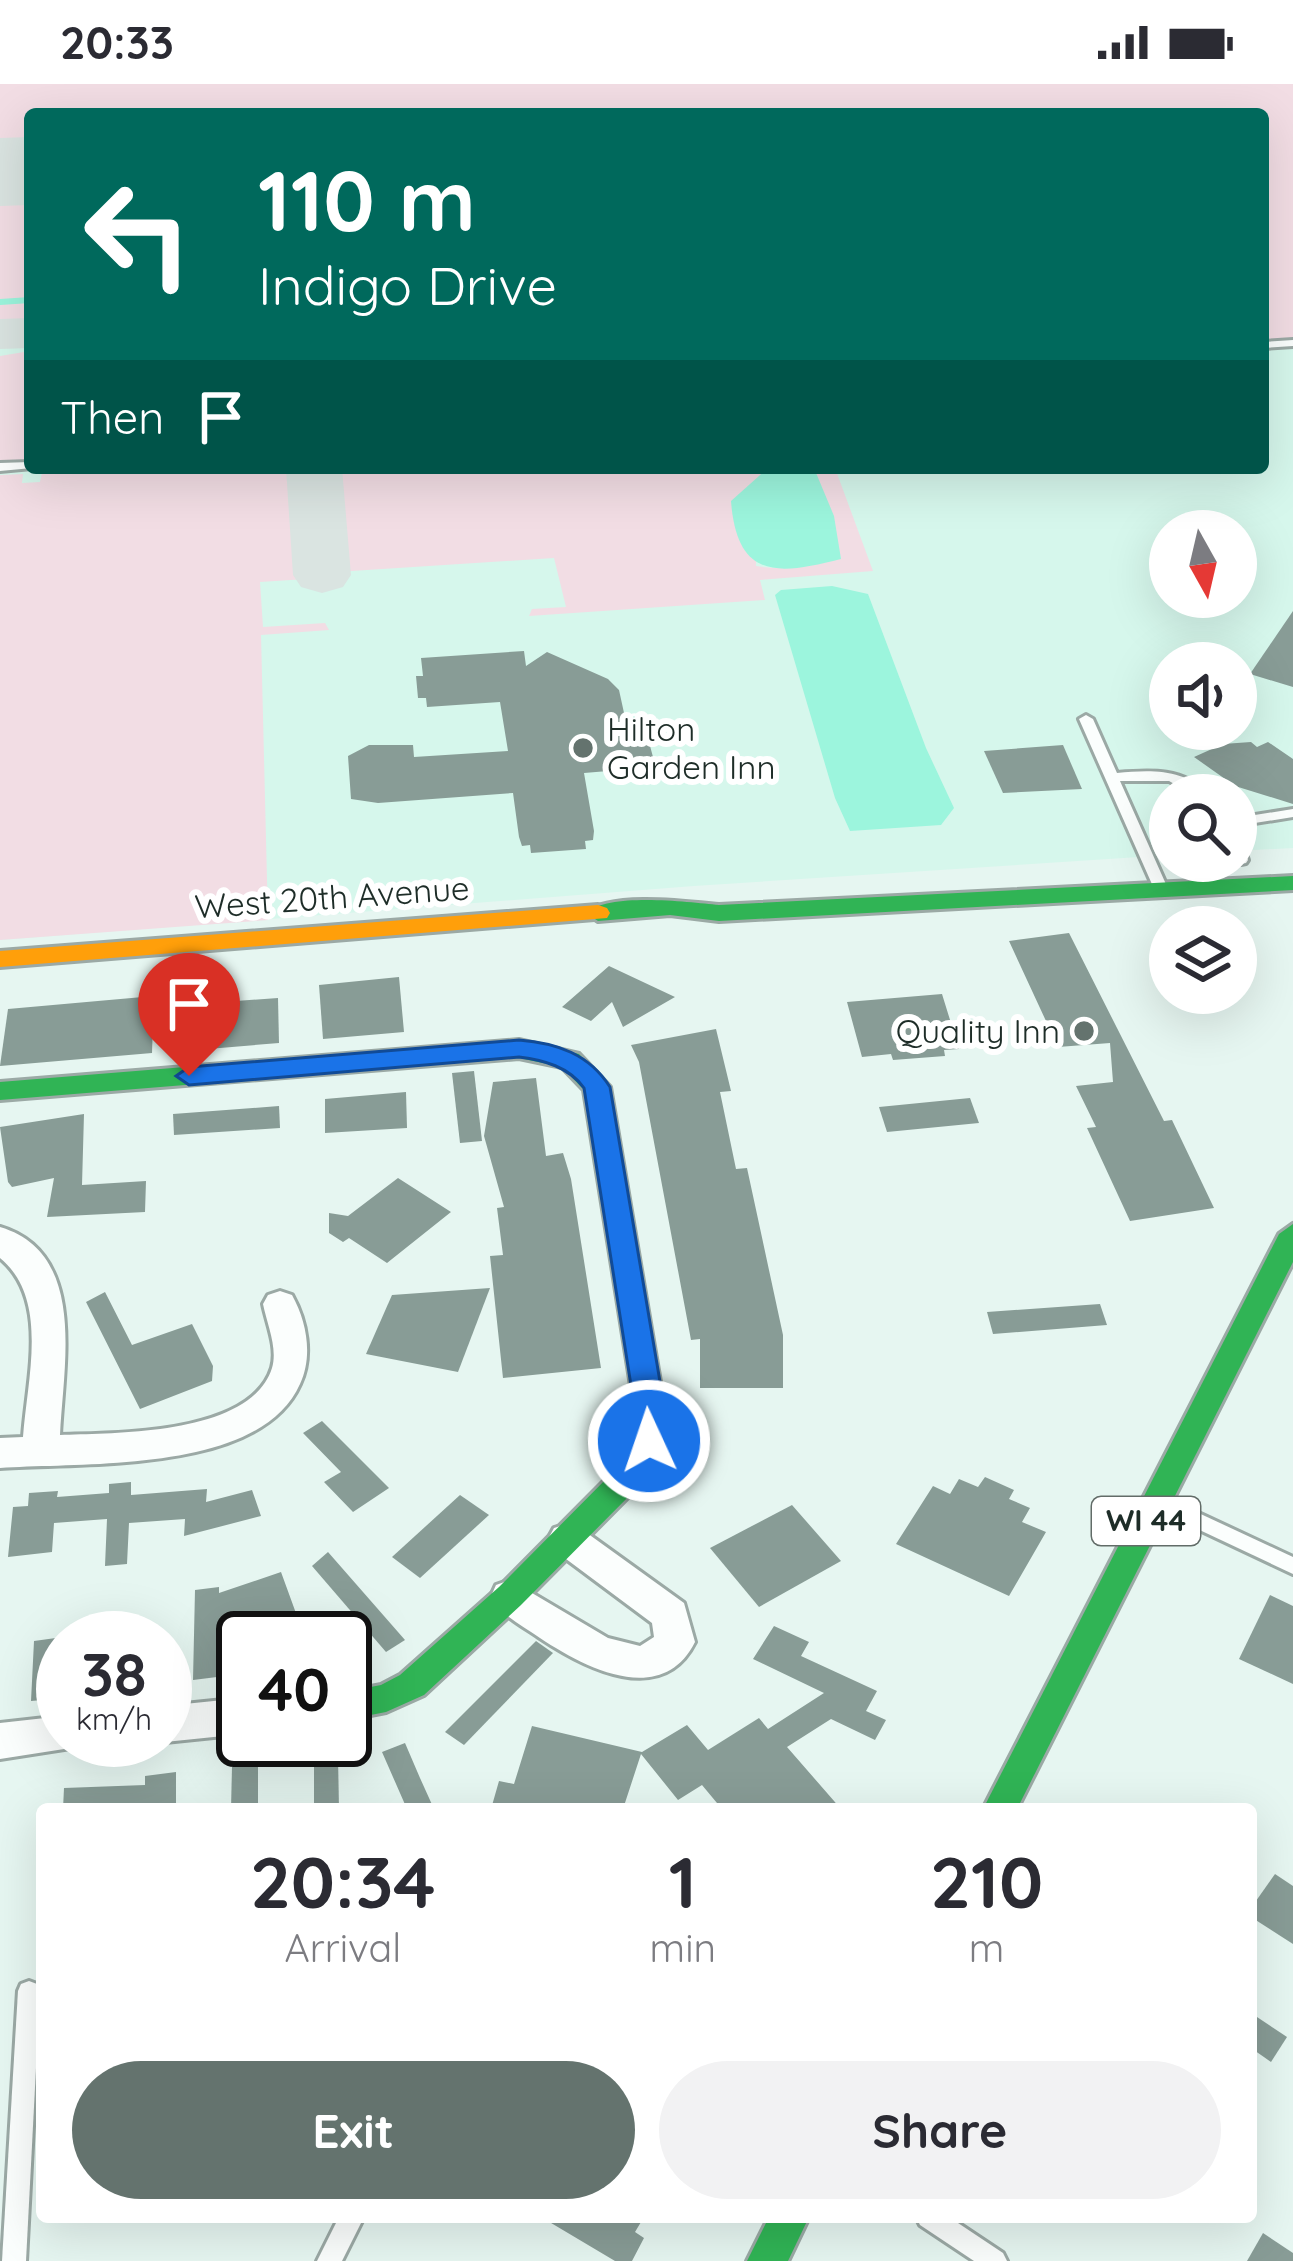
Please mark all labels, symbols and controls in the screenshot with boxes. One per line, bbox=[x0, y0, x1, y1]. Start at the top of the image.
text: 20:33 bbox=[60, 14, 174, 70]
text: 110 m bbox=[258, 147, 476, 252]
icon: left bbox=[60, 156, 216, 312]
text: Indigo Drive bbox=[258, 251, 557, 319]
icon: arrive bbox=[188, 384, 254, 450]
text: Then bbox=[60, 389, 164, 445]
north arrow bbox=[1149, 510, 1257, 618]
map controls bbox=[1149, 510, 1257, 1014]
button: sound bbox=[1149, 642, 1257, 750]
place label: Hilton Garden Inn bbox=[607, 708, 776, 787]
marker: Hilton Garden Inn bbox=[570, 735, 596, 761]
button: search bbox=[1149, 774, 1257, 882]
street label: West 20th Avenue bbox=[193, 866, 471, 927]
button: layers bbox=[1149, 906, 1257, 1014]
pin bbox=[138, 953, 240, 1076]
icon: arrive bbox=[156, 971, 222, 1037]
place label: Quality Inn bbox=[896, 1010, 1060, 1051]
marker: Quality Inn bbox=[1071, 1018, 1097, 1044]
position arrow bbox=[586, 1378, 712, 1504]
road number: WI 44 bbox=[1092, 1497, 1200, 1545]
speed limit sign: 40 bbox=[216, 1611, 372, 1767]
text: 38 bbox=[81, 1636, 147, 1711]
text: km/h bbox=[76, 1700, 152, 1738]
text: 20:34 bbox=[250, 1836, 436, 1926]
text: 1 bbox=[669, 1836, 697, 1926]
text: 210 bbox=[930, 1836, 1043, 1926]
text: Arrival bbox=[284, 1923, 401, 1972]
text: min bbox=[650, 1923, 716, 1972]
text: m bbox=[969, 1923, 1004, 1972]
button: Exit bbox=[72, 2061, 635, 2199]
button: Share bbox=[659, 2061, 1221, 2199]

